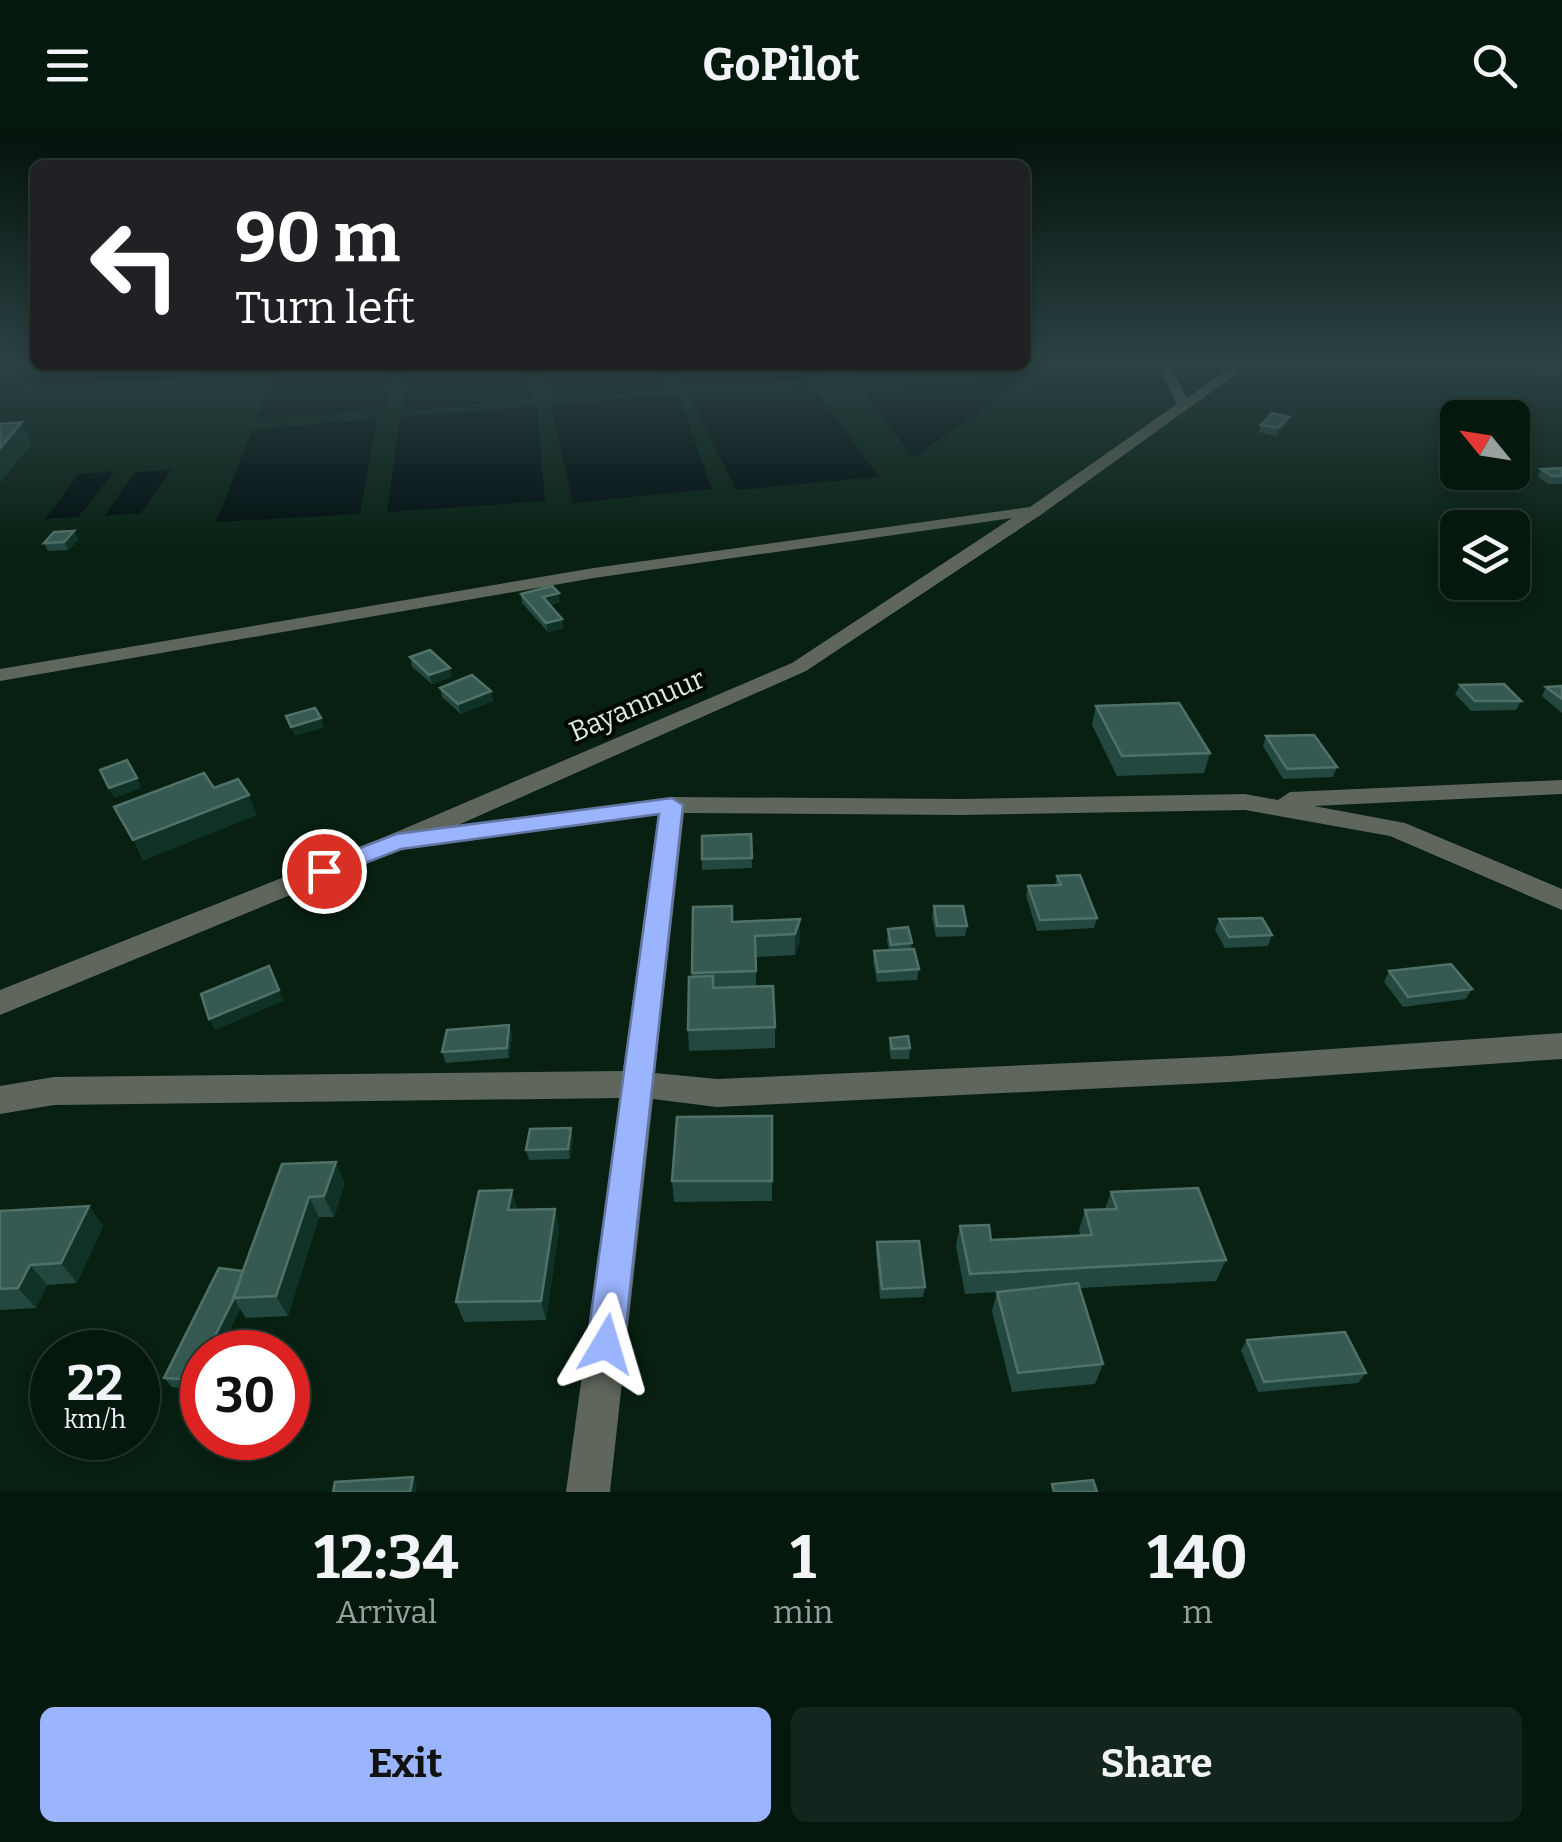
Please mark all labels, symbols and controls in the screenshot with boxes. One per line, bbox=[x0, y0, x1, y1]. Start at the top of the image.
icon: menu bbox=[40, 38, 95, 93]
text: GoPilot bbox=[702, 38, 860, 92]
icon: search bbox=[1467, 38, 1522, 93]
text: 90 m bbox=[235, 196, 400, 280]
icon: left bbox=[70, 200, 200, 330]
text: Turn left bbox=[235, 281, 415, 335]
north arrow bbox=[1440, 400, 1530, 490]
map controls bbox=[1440, 400, 1530, 600]
button: layers bbox=[1440, 510, 1530, 600]
street label: Bayannuur bbox=[564, 662, 710, 748]
pin bbox=[282, 829, 367, 914]
icon: arrive bbox=[297, 844, 352, 899]
position arrow bbox=[554, 1292, 658, 1396]
speed limit sign: 30 bbox=[180, 1330, 310, 1460]
text: 22 bbox=[67, 1353, 123, 1413]
text: km/h bbox=[64, 1405, 126, 1435]
text: 12:34 bbox=[314, 1522, 459, 1594]
text: 1 bbox=[790, 1522, 816, 1594]
text: 140 bbox=[1147, 1522, 1248, 1594]
text: Arrival bbox=[336, 1593, 437, 1631]
text: min bbox=[773, 1593, 833, 1631]
text: m bbox=[1182, 1593, 1213, 1631]
button: Exit bbox=[40, 1707, 771, 1822]
button: Share bbox=[791, 1707, 1522, 1822]

